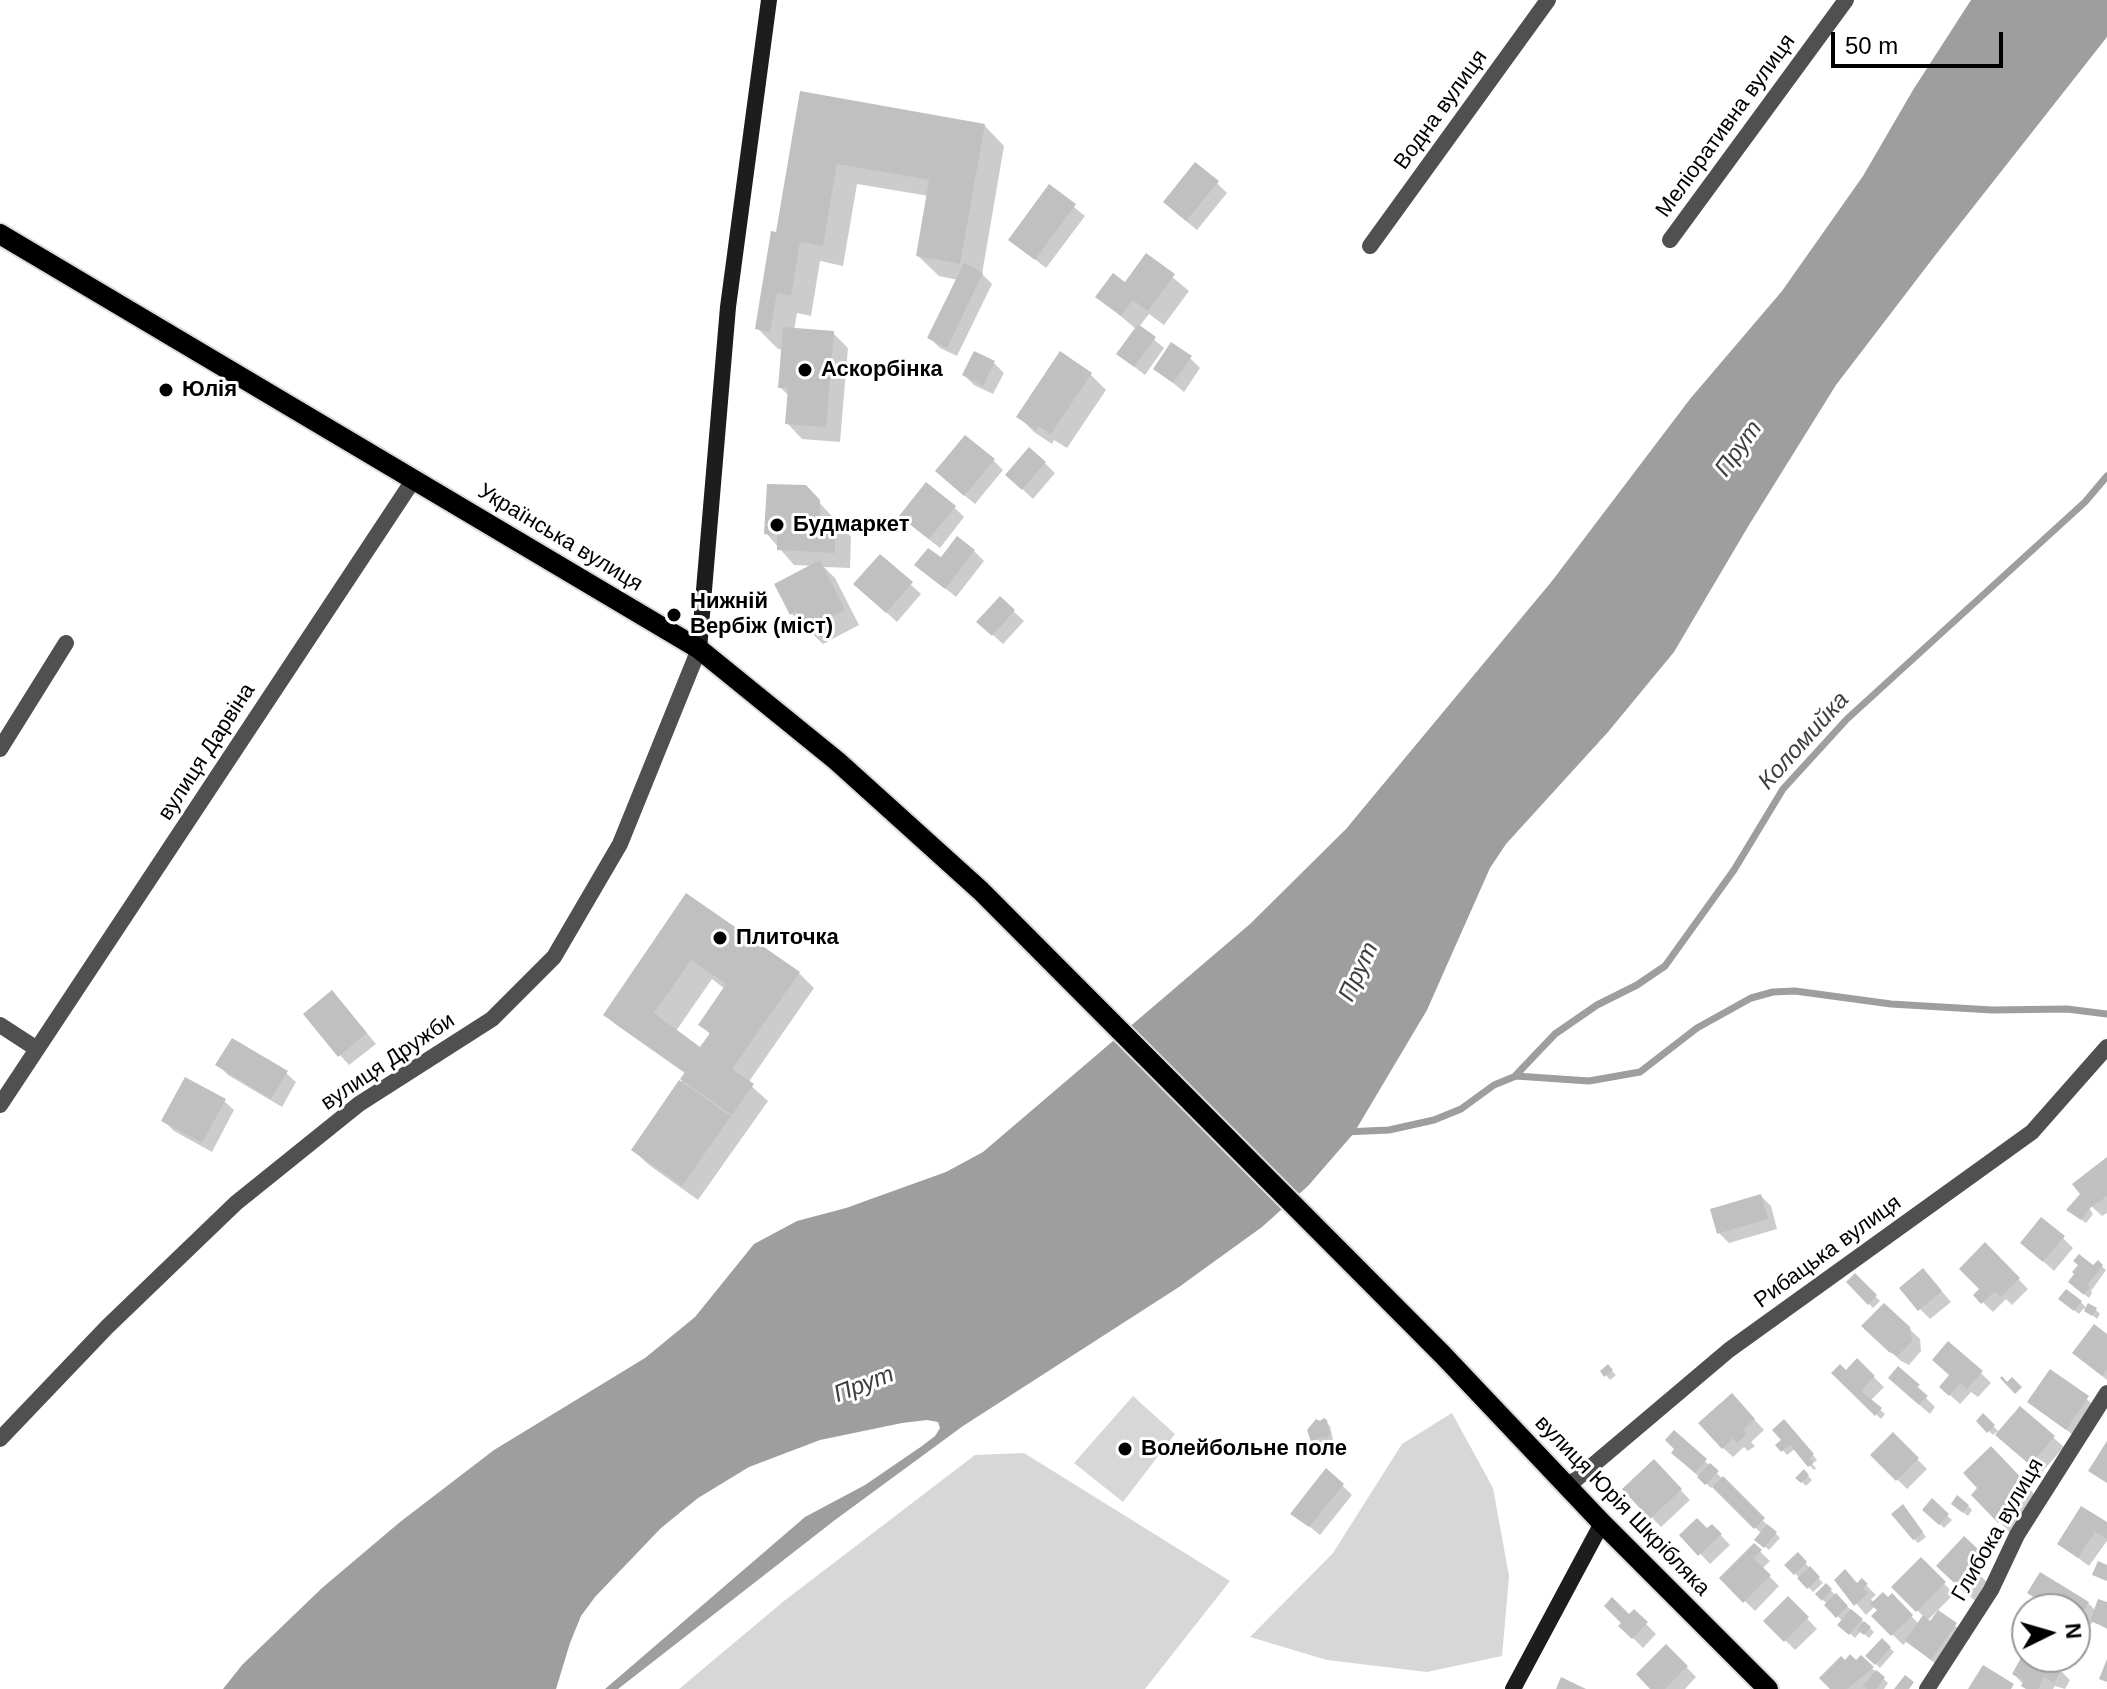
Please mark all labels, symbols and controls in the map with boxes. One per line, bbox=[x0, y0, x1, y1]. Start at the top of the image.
scale bar bbox=[1835, 16, 2007, 66]
street label: Меліоративна вулиця bbox=[1651, 29, 1801, 223]
text: 50 m bbox=[1845, 32, 1898, 59]
street label: Водна вулиця bbox=[1389, 45, 1493, 175]
place label: Аскорбінка bbox=[821, 357, 943, 383]
marker: Аскорбінка bbox=[796, 361, 814, 379]
place label: Юлія bbox=[182, 377, 237, 403]
marker: Юлія bbox=[157, 381, 175, 399]
water label: Прут bbox=[1709, 415, 1769, 483]
street label: Українська вулиця bbox=[473, 478, 647, 598]
place label: Будмаркет bbox=[793, 512, 910, 538]
marker: Будмаркет bbox=[768, 516, 786, 534]
place label: Нижній Вербіж (міст) bbox=[690, 589, 833, 640]
marker: Нижній Вербіж (міст) bbox=[665, 606, 683, 624]
street label: вулиця Дарвіна bbox=[153, 679, 261, 825]
water label: Коломийка bbox=[1753, 686, 1855, 796]
place label: Плиточка bbox=[736, 925, 839, 951]
marker: Плиточка bbox=[711, 929, 729, 947]
water label: Прут bbox=[1333, 938, 1385, 1006]
street label: вулиця Дружби bbox=[316, 1008, 460, 1116]
street label: Рибацька вулиця bbox=[1749, 1190, 1907, 1314]
water label: Прут bbox=[830, 1360, 898, 1410]
street label: вулиця Юрія Шкрібляка bbox=[1529, 1410, 1715, 1602]
place label: Волейбольне поле bbox=[1141, 1436, 1347, 1462]
marker: Волейбольне поле bbox=[1116, 1440, 1134, 1458]
street label: Глибока вулиця bbox=[1946, 1454, 2050, 1606]
north arrow bbox=[2011, 1593, 2091, 1673]
text: N bbox=[2060, 1622, 2087, 1640]

